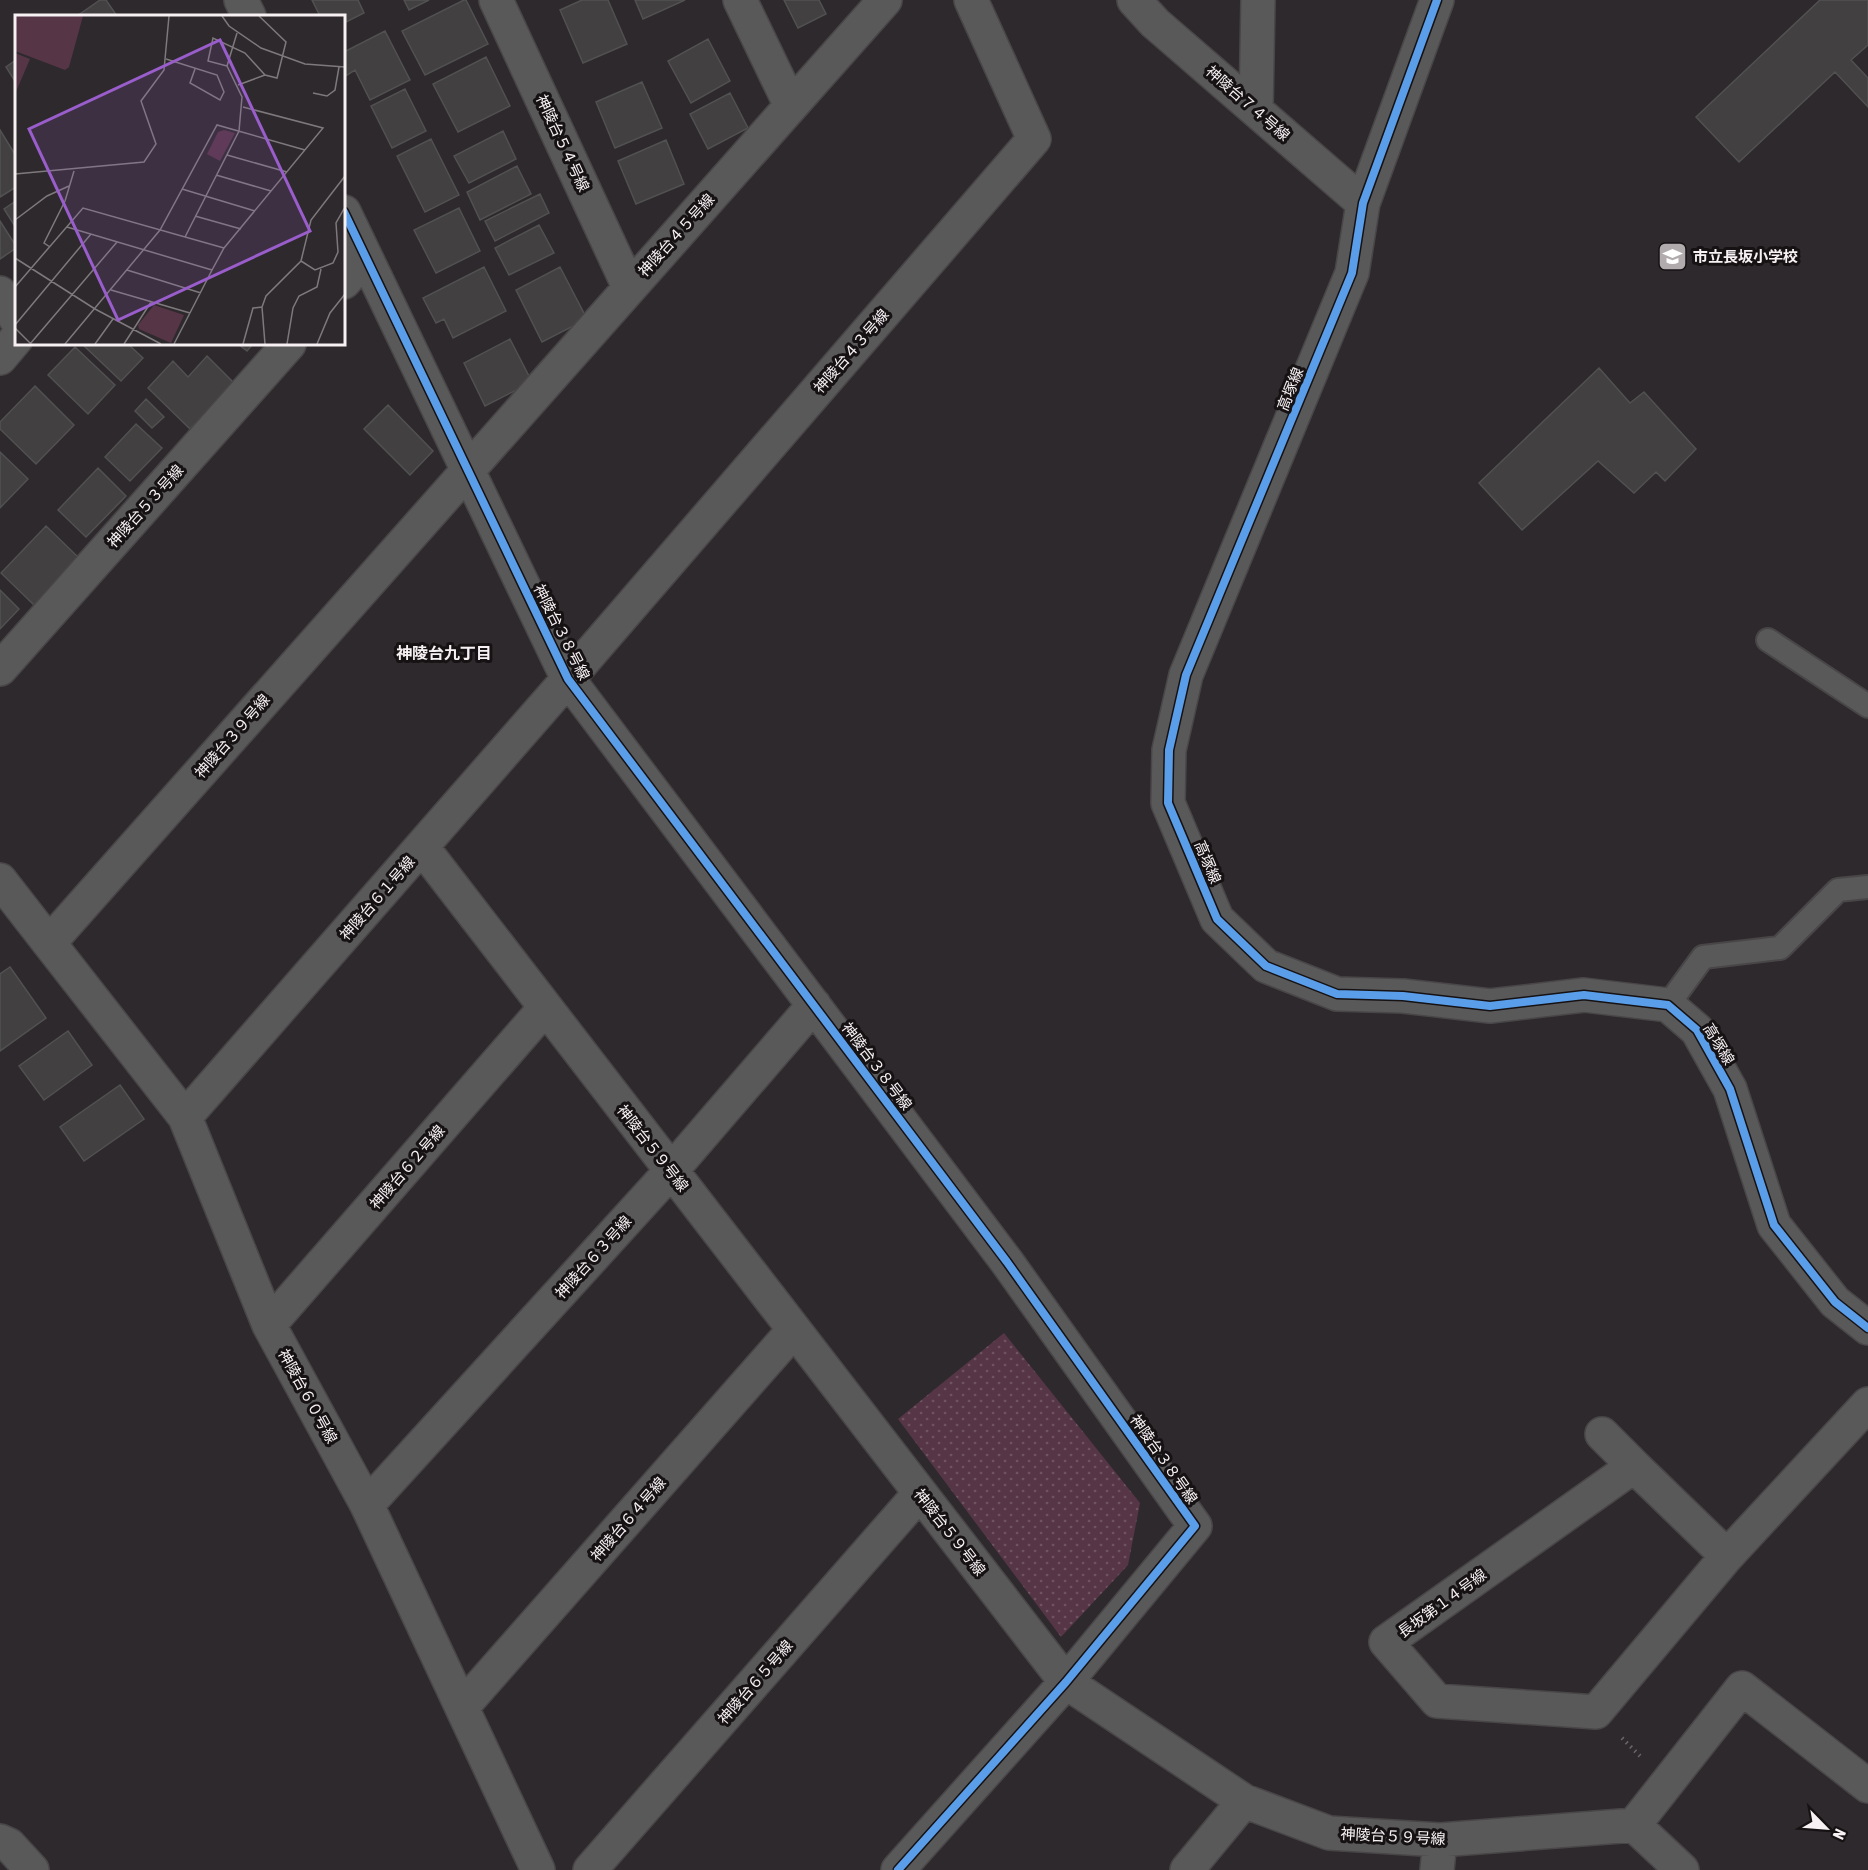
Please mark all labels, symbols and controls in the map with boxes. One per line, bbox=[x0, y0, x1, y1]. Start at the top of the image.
inset map bbox=[15, 15, 345, 345]
street label: 神陵台７４号線 bbox=[1203, 62, 1293, 144]
street label: 神陵台５４号線 bbox=[533, 92, 593, 194]
street label: 神陵台４５号線 bbox=[635, 190, 717, 280]
school or university icon: 市立長坂小学校 bbox=[1656, 240, 1688, 272]
place label: 市立長坂小学校 bbox=[1693, 248, 1798, 265]
street label: 神陵台４３号線 bbox=[810, 306, 892, 396]
street label: 高塚線 bbox=[1274, 365, 1306, 413]
street label: 神陵台５３号線 bbox=[104, 461, 186, 551]
street label: 神陵台３８号線 bbox=[531, 581, 593, 683]
district label: 神陵台九丁目 bbox=[396, 644, 492, 662]
street label: 神陵台３９号線 bbox=[191, 691, 273, 781]
street label: 高塚線 bbox=[1191, 838, 1225, 886]
street label: 神陵台６１号線 bbox=[336, 853, 418, 943]
street label: 神陵台３８号線 bbox=[839, 1019, 915, 1113]
street label: 高塚線 bbox=[1700, 1020, 1738, 1068]
street label: 神陵台５９号線 bbox=[614, 1101, 692, 1195]
street label: 神陵台６２号線 bbox=[366, 1122, 448, 1212]
street label: 神陵台６３号線 bbox=[552, 1212, 634, 1302]
street label: 神陵台６０号線 bbox=[275, 1346, 341, 1446]
street label: 神陵台３８号線 bbox=[1127, 1411, 1201, 1507]
street label: 神陵台６４号線 bbox=[587, 1474, 669, 1564]
street label: 神陵台５９号線 bbox=[911, 1485, 989, 1579]
street label: 長坂第１４号線 bbox=[1395, 1565, 1489, 1641]
street label: 神陵台６５号線 bbox=[714, 1637, 796, 1727]
north arrow bbox=[1796, 1798, 1856, 1858]
street label: 神陵台５９号線 bbox=[1340, 1825, 1446, 1847]
text: N bbox=[1829, 1826, 1850, 1842]

